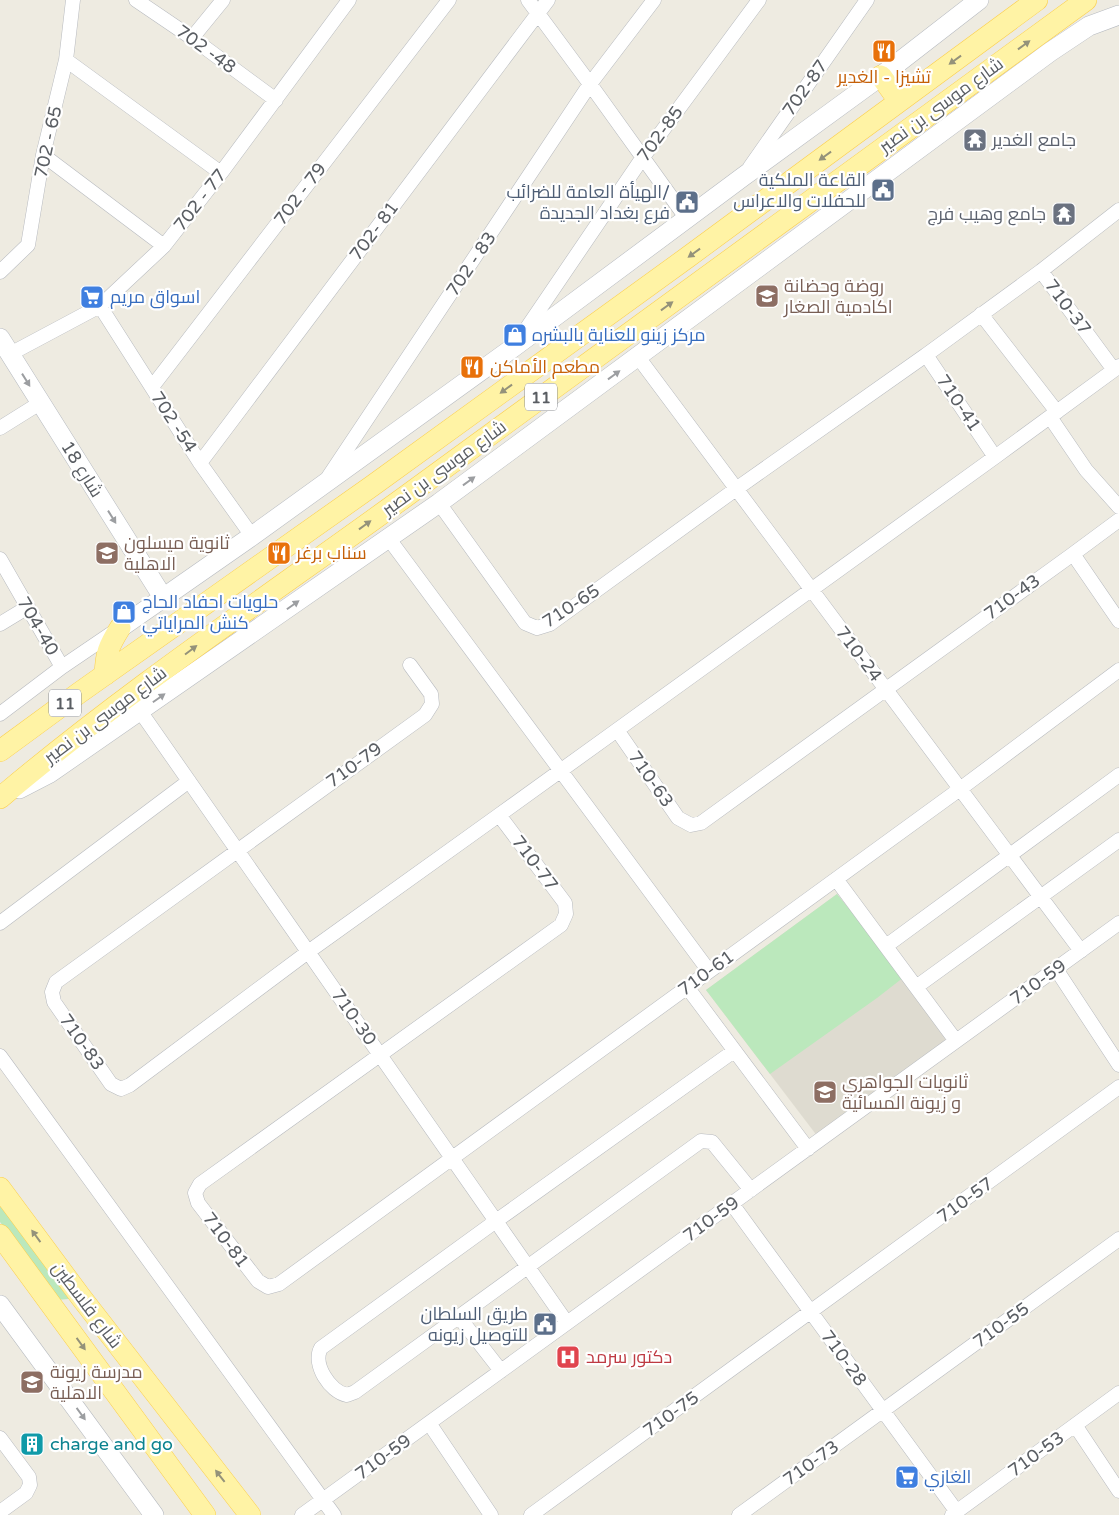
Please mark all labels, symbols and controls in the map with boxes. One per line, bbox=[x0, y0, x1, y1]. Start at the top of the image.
street label: 702 -48 bbox=[172, 20, 240, 78]
restaurant icon: تشيزا - الغدير bbox=[871, 38, 897, 64]
one-way arrow bbox=[1017, 40, 1031, 50]
street label: شارع موسى بن نصير bbox=[874, 53, 1008, 159]
one-way arrow bbox=[948, 55, 962, 65]
street label: 702-87 bbox=[778, 56, 832, 120]
place label: تشيزا - الغدير bbox=[836, 66, 931, 88]
street label: 702-85 bbox=[632, 102, 688, 166]
street label: 702 - 65 bbox=[30, 104, 66, 180]
temple icon: جامع الغدير bbox=[962, 127, 988, 153]
place label: جامع الغدير bbox=[991, 129, 1076, 152]
one-way arrow bbox=[819, 151, 832, 162]
street label: 702 - 79 bbox=[269, 158, 331, 230]
street label: 702 - 77 bbox=[169, 164, 231, 236]
place label: القاعة الملكية للحفلات والاعراس bbox=[733, 169, 866, 212]
public building icon: القاعة الملكية للحفلات والاعراس bbox=[870, 177, 896, 203]
place label: الهيأة العامة للضرائب/ فرع بغداد الجديدة bbox=[506, 181, 670, 225]
public building icon: الهيأة العامة للضرائب/ فرع بغداد الجديدة bbox=[674, 189, 700, 215]
street label: 702- 81 bbox=[345, 197, 403, 265]
temple icon: جامع وهيب فرج bbox=[1051, 201, 1077, 227]
place label: جامع وهيب فرج bbox=[928, 203, 1046, 226]
street label: 702 - 83 bbox=[441, 227, 501, 301]
one-way arrow bbox=[687, 248, 701, 258]
place label: روضة وحضانة اكادمية الصغار bbox=[783, 275, 893, 318]
street label: 710-37 bbox=[1040, 275, 1096, 339]
school or university icon: روضة وحضانة اكادمية الصغار bbox=[754, 283, 780, 309]
supermarket icon: اسواق مريم bbox=[79, 284, 105, 310]
place label: اسواق مريم bbox=[110, 286, 200, 309]
one-way arrow bbox=[660, 300, 673, 311]
shop icon: مركز زينو للعناية بالبشره bbox=[502, 322, 528, 348]
place label: مركز زينو للعناية بالبشره bbox=[532, 324, 706, 346]
restaurant icon: مطعم الأماكن bbox=[459, 354, 485, 380]
place label: مطعم الأماكن bbox=[490, 356, 600, 379]
one-way arrow bbox=[607, 370, 621, 380]
street label: 710-41 bbox=[932, 370, 986, 436]
one-way arrow bbox=[21, 373, 30, 386]
one-way arrow bbox=[499, 384, 512, 394]
road number: 11 bbox=[525, 384, 557, 411]
street label: 702 -54 bbox=[146, 387, 202, 457]
street label: شارع موسى بن نصير bbox=[377, 416, 511, 522]
street label: شارع 18 bbox=[55, 437, 108, 502]
one-way arrow bbox=[462, 476, 475, 487]
one-way arrow bbox=[108, 511, 117, 524]
one-way arrow bbox=[359, 520, 372, 530]
place label: ثانوية ميسلون الاهلية bbox=[124, 532, 230, 575]
school or university icon: ثانوية ميسلون الاهلية bbox=[94, 540, 120, 566]
restaurant icon: سناب برغر bbox=[266, 540, 292, 566]
place label: سناب برغر bbox=[295, 542, 367, 564]
street label: 710-43 bbox=[980, 569, 1044, 625]
street label: 710-65 bbox=[538, 579, 604, 633]
place label: حلويات احفاد الحاج كنش المراياتي bbox=[142, 591, 278, 637]
street label: 704-40 bbox=[12, 593, 64, 659]
shop icon: حلويات احفاد الحاج كنش المراياتي bbox=[111, 599, 137, 625]
one-way arrow bbox=[286, 600, 300, 610]
street label: 710-24 bbox=[831, 622, 887, 686]
one-way arrow bbox=[184, 645, 197, 656]
street label: شارع موسى بن نصير bbox=[38, 662, 171, 770]
road number: 11 bbox=[49, 690, 81, 716]
one-way arrow bbox=[152, 693, 166, 703]
street label: 710-79 bbox=[322, 737, 386, 793]
street label: 710-63 bbox=[624, 747, 678, 811]
street label: 710-77 bbox=[507, 831, 563, 895]
street label: 710-61 bbox=[674, 945, 738, 1001]
street label: 710-59 bbox=[1006, 954, 1070, 1010]
street label: 710-30 bbox=[327, 985, 381, 1049]
street label: 710-83 bbox=[55, 1010, 109, 1074]
place label: ثانويات الجواهري و زيونة المسائية bbox=[842, 1071, 968, 1114]
school or university icon: ثانويات الجواهري و زيونة المسائية bbox=[812, 1079, 838, 1105]
street label: 710-57 bbox=[933, 1172, 997, 1228]
street label: 710-59 bbox=[679, 1191, 743, 1247]
street label: 710-81 bbox=[198, 1208, 254, 1272]
one-way arrow bbox=[31, 1229, 41, 1243]
street label: شارع فلسطين bbox=[46, 1257, 127, 1353]
street label: 710-55 bbox=[969, 1297, 1033, 1353]
place label: طريق السلطان للتوصيل زيونه bbox=[421, 1303, 528, 1346]
public building icon: طريق السلطان للتوصيل زيونه bbox=[532, 1311, 558, 1337]
street label: 710-28 bbox=[816, 1326, 872, 1390]
one-way arrow bbox=[76, 1338, 86, 1351]
hospital icon: دكتور سرمد bbox=[555, 1344, 581, 1370]
place label: دكتور سرمد bbox=[586, 1346, 672, 1368]
place label: مدرسة زيونة الاهلية bbox=[50, 1361, 142, 1404]
school or university icon: مدرسة زيونة الاهلية bbox=[19, 1369, 45, 1395]
street label: 710-75 bbox=[639, 1386, 703, 1442]
one-way arrow bbox=[75, 1408, 85, 1421]
street label: 710-53 bbox=[1004, 1426, 1068, 1482]
street label: 710-59 bbox=[351, 1429, 415, 1485]
building icon: charge and go bbox=[19, 1431, 45, 1457]
place label: charge and go bbox=[50, 1433, 173, 1455]
street label: 710-73 bbox=[779, 1435, 843, 1491]
supermarket icon: الغازي bbox=[894, 1464, 920, 1490]
place label: الغازي bbox=[924, 1466, 971, 1491]
one-way arrow bbox=[215, 1470, 225, 1483]

